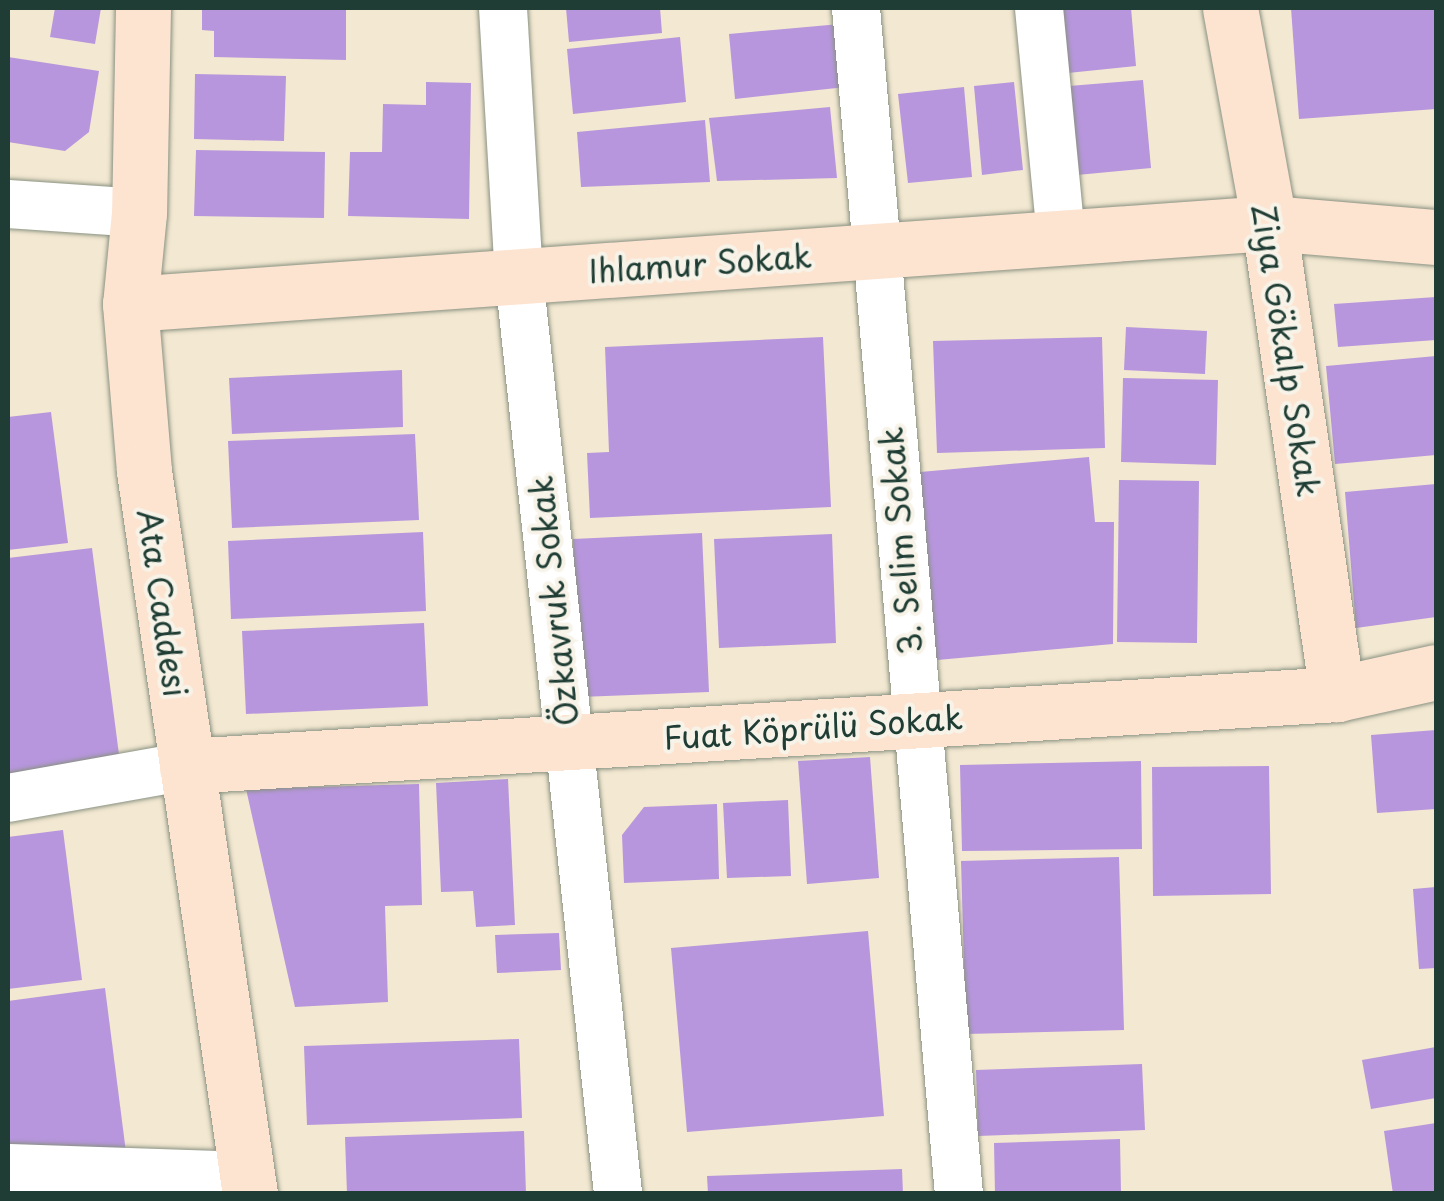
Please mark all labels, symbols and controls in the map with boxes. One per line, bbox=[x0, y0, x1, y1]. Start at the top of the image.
street label: Ziya Gökalp Sokak bbox=[1245, 201, 1329, 499]
street label: Ihlamur Sokak bbox=[586, 236, 814, 290]
street label: 3. Selim Sokak bbox=[871, 425, 929, 657]
street label: Özkavruk Sokak bbox=[521, 474, 585, 728]
street label: Ata Caddesi bbox=[131, 507, 195, 699]
street label: Fuat Köprülü Sokak bbox=[660, 697, 966, 757]

